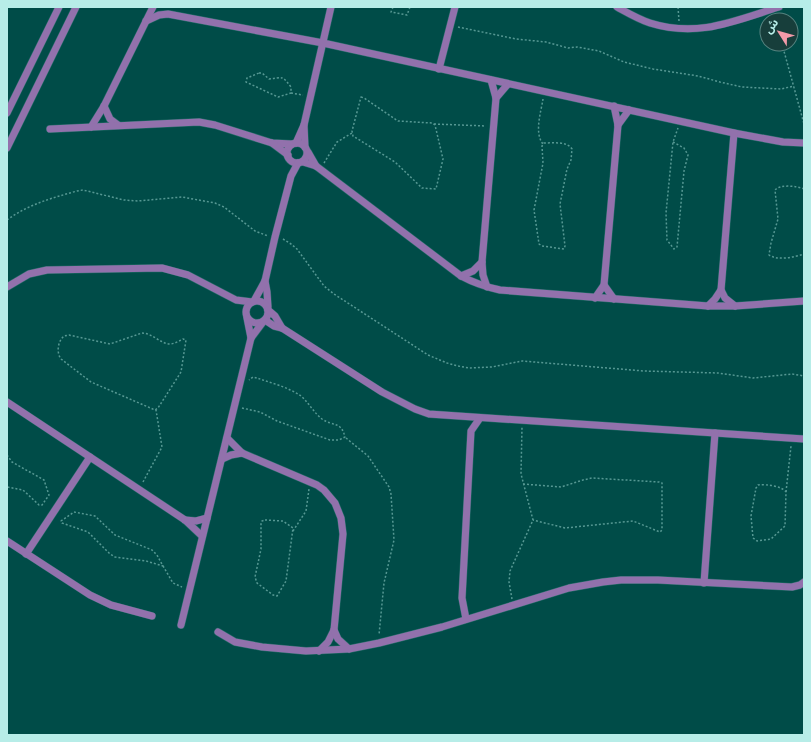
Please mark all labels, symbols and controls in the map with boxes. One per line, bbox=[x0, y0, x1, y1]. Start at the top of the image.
north arrow bbox=[759, 12, 799, 52]
text: ش bbox=[762, 16, 781, 36]

